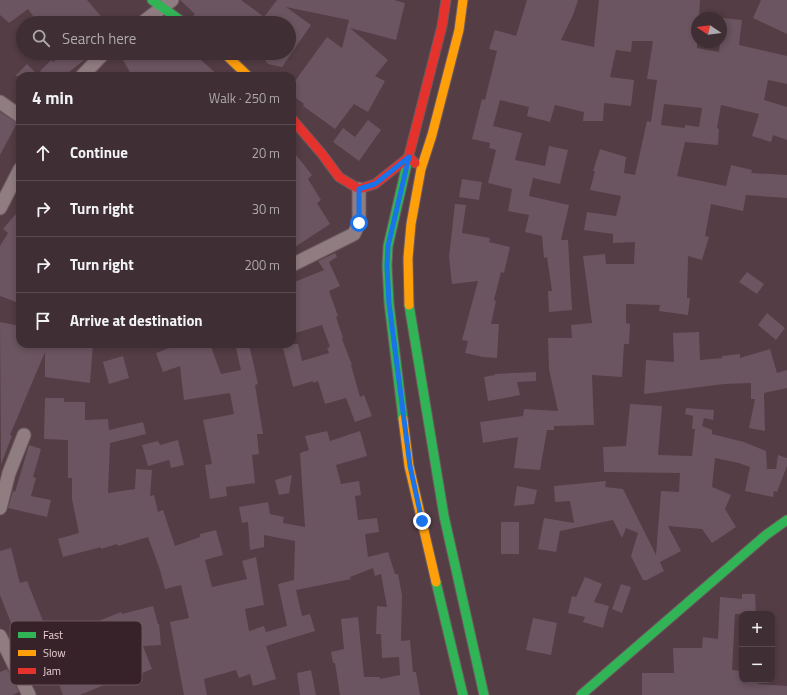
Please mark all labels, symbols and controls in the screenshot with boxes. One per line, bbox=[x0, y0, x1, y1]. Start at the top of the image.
north arrow bbox=[691, 12, 727, 48]
search box bbox=[16, 16, 296, 60]
icon: search bbox=[30, 27, 52, 49]
text: Search here bbox=[62, 27, 136, 50]
text: 4 min bbox=[32, 85, 73, 111]
text: Walk · 250 m bbox=[209, 88, 280, 108]
text: Continue bbox=[70, 141, 128, 164]
icon: ahead bbox=[32, 142, 54, 164]
text: 20 m bbox=[252, 143, 280, 163]
text: Turn right bbox=[70, 197, 134, 220]
icon: right bbox=[32, 198, 54, 220]
text: 30 m bbox=[252, 199, 280, 219]
route start bbox=[350, 214, 368, 232]
text: Turn right bbox=[70, 253, 134, 276]
icon: right bbox=[32, 254, 54, 276]
text: 200 m bbox=[244, 255, 280, 275]
text: Arrive at destination bbox=[70, 309, 203, 332]
icon: arrive bbox=[32, 310, 54, 332]
route end bbox=[413, 512, 431, 530]
map controls bbox=[739, 611, 775, 683]
button: + bbox=[739, 611, 775, 647]
legend bbox=[10, 621, 142, 685]
text: Fast bbox=[43, 627, 63, 643]
text: Slow bbox=[43, 645, 66, 661]
button: − bbox=[739, 647, 775, 683]
text: Jam bbox=[43, 663, 61, 679]

